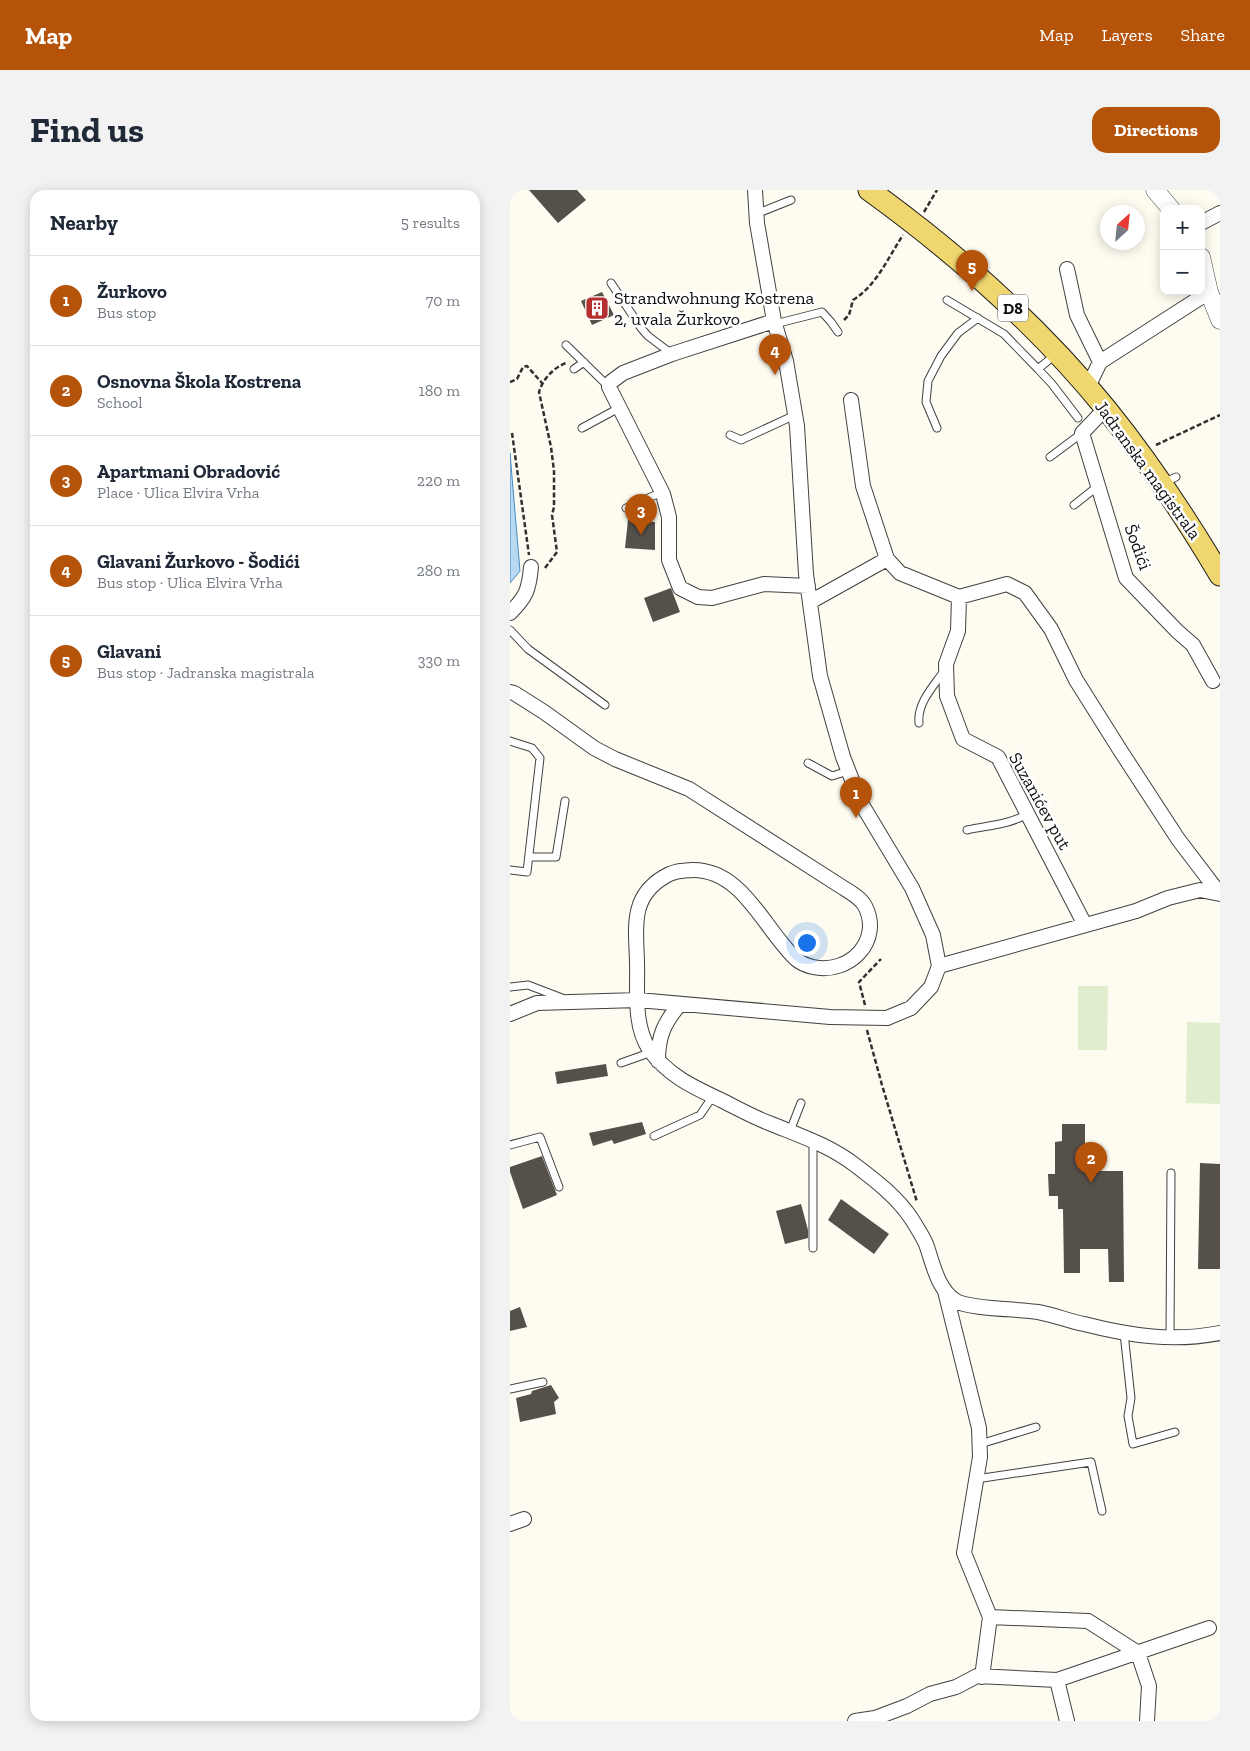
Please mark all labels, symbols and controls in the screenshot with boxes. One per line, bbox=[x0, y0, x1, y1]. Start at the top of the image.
text: Map bbox=[25, 21, 72, 50]
text: Map bbox=[1039, 24, 1074, 46]
text: Layers bbox=[1102, 24, 1153, 46]
text: Share bbox=[1181, 24, 1225, 46]
button: Directions bbox=[1092, 107, 1220, 153]
text: Find us bbox=[30, 109, 144, 151]
north arrow bbox=[1100, 205, 1145, 250]
map controls bbox=[1160, 205, 1205, 295]
button: + bbox=[1160, 205, 1205, 250]
text: Nearby bbox=[50, 210, 118, 235]
text: 5 results bbox=[401, 213, 460, 232]
pin: 5 bbox=[956, 250, 988, 291]
button: − bbox=[1160, 250, 1205, 295]
text: Žurkovo bbox=[97, 280, 167, 303]
place label: Strandwohnung Kostrena 2, uvala Žurkovo bbox=[614, 287, 814, 330]
text: 1 bbox=[63, 291, 69, 310]
text: 70 m bbox=[426, 291, 460, 310]
building icon: Strandwohnung Kostrena 2, uvala Žurkovo bbox=[584, 295, 610, 321]
road number: D8 bbox=[998, 295, 1028, 322]
text: Bus stop bbox=[97, 303, 156, 322]
pin: 4 bbox=[759, 334, 791, 375]
text: Osnovna Škola Kostrena bbox=[97, 370, 301, 393]
text: 2 bbox=[62, 381, 70, 400]
text: 180 m bbox=[419, 381, 460, 400]
text: School bbox=[97, 393, 143, 412]
street label: Jadranska magistrala bbox=[1090, 396, 1206, 544]
text: Apartmani Obradović bbox=[97, 460, 280, 483]
text: 3 bbox=[62, 471, 70, 490]
text: 220 m bbox=[417, 471, 460, 490]
text: Place · Ulica Elvira Vrha bbox=[97, 483, 259, 502]
pin: 3 bbox=[625, 494, 657, 535]
street label: Šodići bbox=[1120, 521, 1156, 573]
text: Glavani Žurkovo - Šodići bbox=[97, 550, 300, 573]
text: 4 bbox=[61, 561, 71, 580]
text: 280 m bbox=[416, 561, 460, 580]
text: Bus stop · Ulica Elvira Vrha bbox=[97, 573, 283, 592]
text: Glavani bbox=[97, 640, 161, 663]
text: 5 bbox=[62, 651, 70, 670]
text: 330 m bbox=[418, 651, 460, 670]
text: Bus stop · Jadranska magistrala bbox=[97, 663, 315, 682]
street label: Suzanićev put bbox=[1004, 748, 1076, 854]
pin: 1 bbox=[840, 777, 872, 818]
your location bbox=[794, 930, 820, 956]
pin: 2 bbox=[1075, 1142, 1107, 1183]

